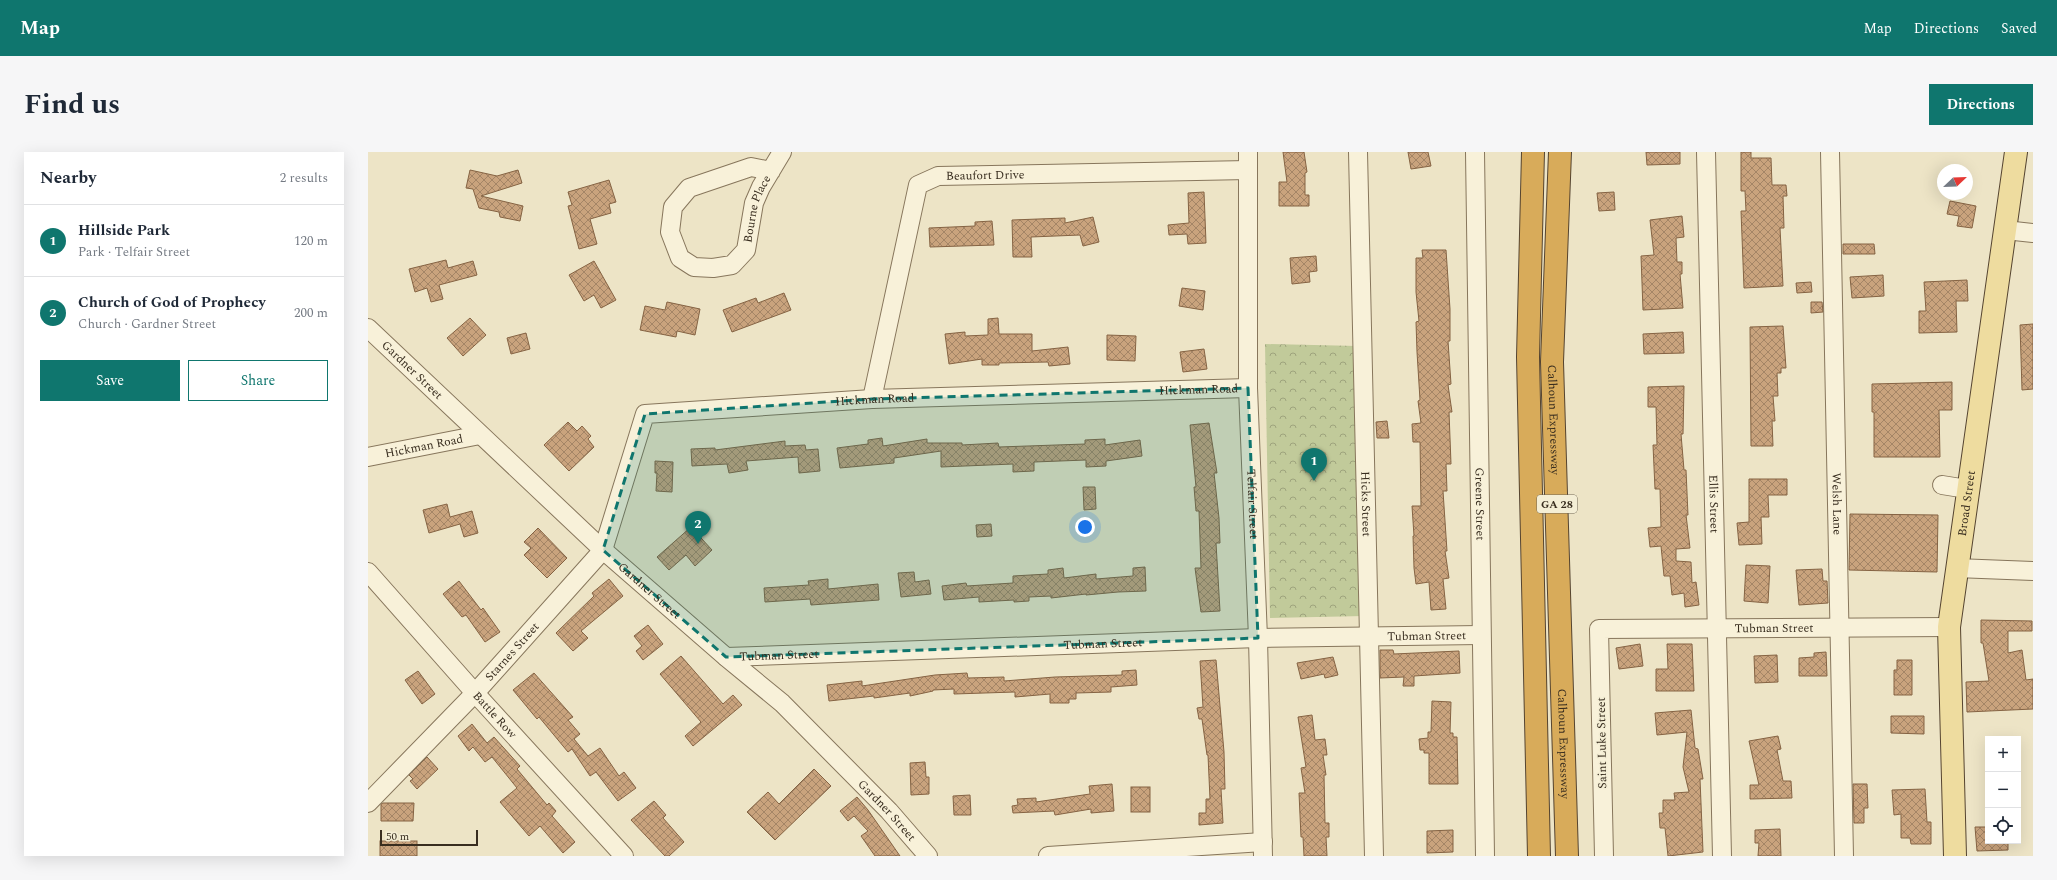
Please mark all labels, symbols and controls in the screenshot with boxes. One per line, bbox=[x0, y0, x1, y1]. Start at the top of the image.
text: Map bbox=[20, 14, 60, 43]
text: Map bbox=[1864, 18, 1892, 39]
text: Directions bbox=[1914, 18, 1979, 39]
text: Saved bbox=[2001, 18, 2037, 39]
text: Find us bbox=[24, 83, 120, 126]
button: Directions bbox=[1929, 84, 2033, 125]
north arrow bbox=[1937, 164, 1973, 200]
text: Nearby bbox=[40, 165, 96, 191]
street label: Beaufort Drive bbox=[946, 165, 1025, 185]
text: 2 results bbox=[280, 168, 328, 188]
street label: Bourne Place bbox=[738, 171, 776, 244]
text: Hillside Park bbox=[78, 219, 170, 242]
text: 1 bbox=[49, 231, 57, 251]
text: 120 m bbox=[294, 231, 328, 251]
text: Park · Telfair Street bbox=[78, 242, 190, 262]
text: Church of God of Prophecy bbox=[78, 291, 266, 314]
text: 2 bbox=[49, 303, 57, 323]
text: 200 m bbox=[294, 303, 328, 323]
text: Church · Gardner Street bbox=[78, 314, 216, 334]
street label: Gardner Street bbox=[377, 336, 447, 404]
button: Save bbox=[40, 360, 180, 401]
button: Share bbox=[188, 360, 328, 401]
street label: Calhoun Expressway bbox=[1543, 364, 1565, 476]
street label: Hickman Road bbox=[1159, 379, 1239, 400]
street label: Hickman Road bbox=[835, 388, 915, 411]
street label: Hickman Road bbox=[383, 429, 465, 463]
pin: 1 bbox=[1301, 448, 1327, 481]
street label: Greene Street bbox=[1470, 467, 1490, 541]
street label: Telfair Street bbox=[1242, 469, 1264, 539]
street label: Broad Street bbox=[1952, 469, 1980, 537]
street label: Hicks Street bbox=[1356, 471, 1376, 537]
street label: Welsh Lane bbox=[1827, 473, 1847, 535]
street label: Ellis Street bbox=[1704, 475, 1724, 533]
road number: GA 28 bbox=[1537, 495, 1577, 513]
pin: 2 bbox=[685, 511, 711, 544]
your location bbox=[1075, 517, 1095, 537]
street label: Gardner Street bbox=[614, 558, 685, 623]
street label: Starnes Street bbox=[480, 618, 544, 685]
street label: Tubman Street bbox=[1734, 618, 1814, 638]
street label: Tubman Street bbox=[1387, 626, 1466, 646]
street label: Tubman Street bbox=[1063, 633, 1143, 654]
street label: Tubman Street bbox=[739, 644, 819, 666]
street label: Battle Row bbox=[468, 687, 522, 743]
street label: Calhoun Expressway bbox=[1552, 688, 1575, 800]
street label: Saint Luke Street bbox=[1592, 697, 1612, 789]
map controls bbox=[1985, 736, 2021, 844]
button: + bbox=[1985, 736, 2021, 772]
button: − bbox=[1985, 772, 2021, 808]
street label: Gardner Street bbox=[853, 775, 921, 846]
button: locate bbox=[1985, 808, 2021, 844]
scale bar bbox=[380, 828, 478, 847]
text: 50 m bbox=[386, 828, 409, 845]

